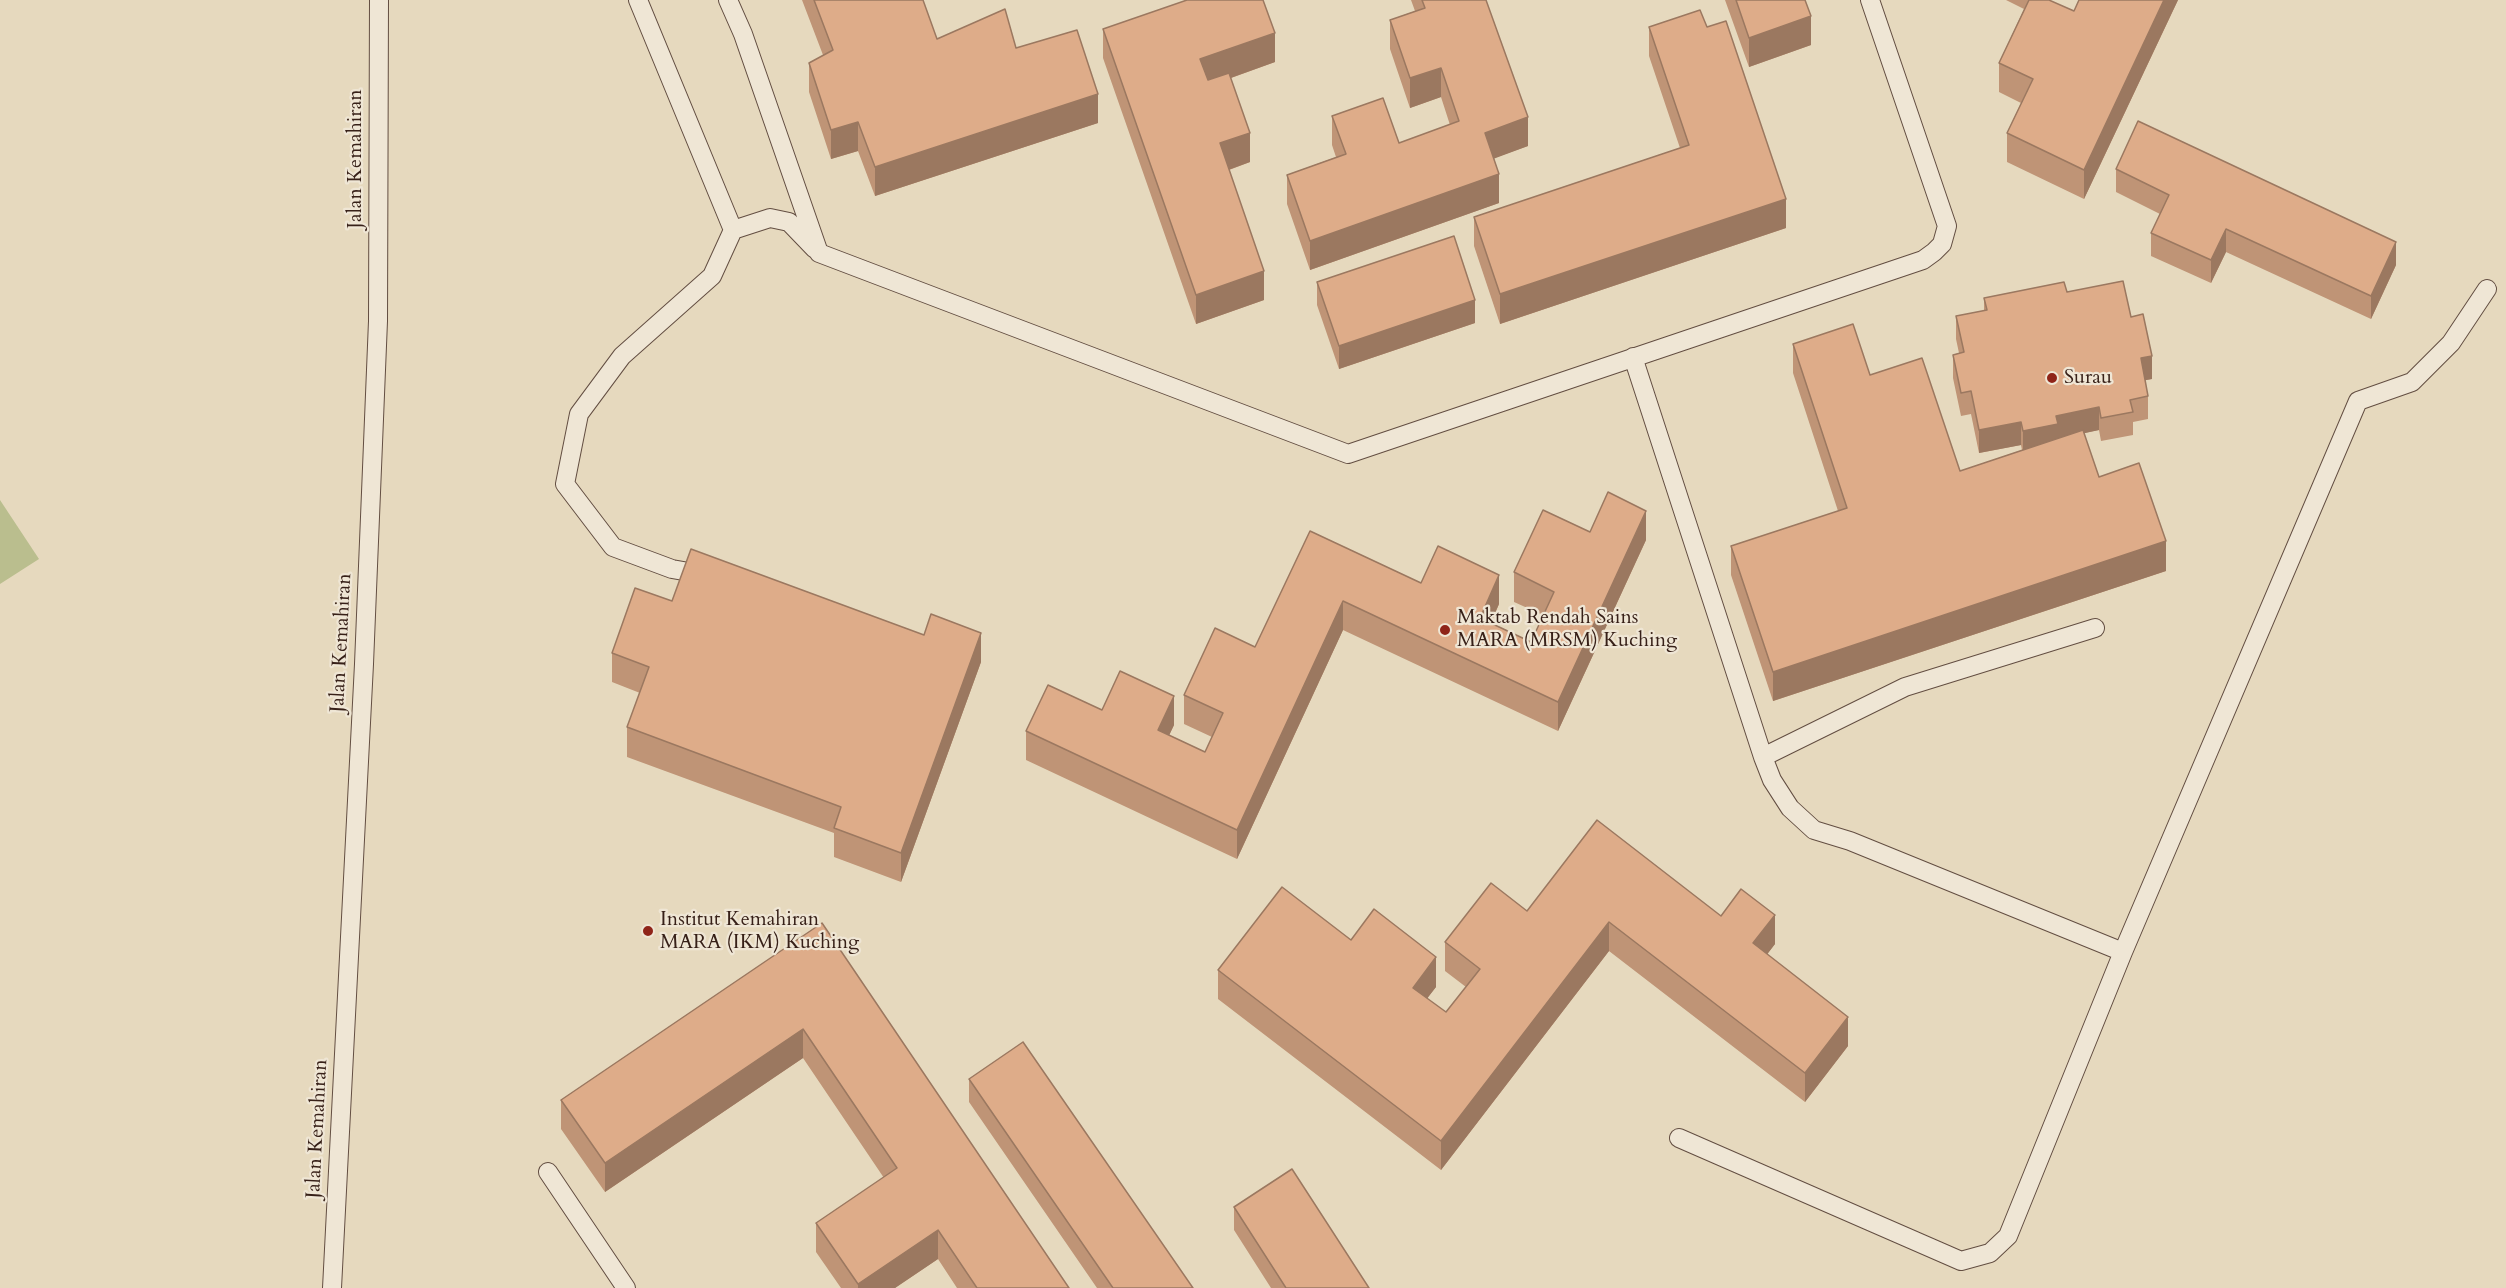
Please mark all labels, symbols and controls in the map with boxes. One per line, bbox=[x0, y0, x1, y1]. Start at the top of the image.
street label: Jalan Kemahiran bbox=[344, 89, 368, 229]
place label: Surau bbox=[2064, 366, 2112, 390]
marker: Surau bbox=[2045, 371, 2059, 385]
street label: Jalan Kemahiran bbox=[326, 573, 358, 713]
place label: Maktab Rendah Sains MARA (MRSM) Kuching bbox=[1457, 606, 1677, 653]
marker: Maktab Rendah Sains MARA (MRSM) Kuching bbox=[1438, 623, 1452, 637]
place label: Institut Kemahiran MARA (IKM) Kuching bbox=[660, 908, 859, 955]
marker: Institut Kemahiran MARA (IKM) Kuching bbox=[641, 924, 655, 938]
street label: Jalan Kemahiran bbox=[302, 1059, 334, 1199]

